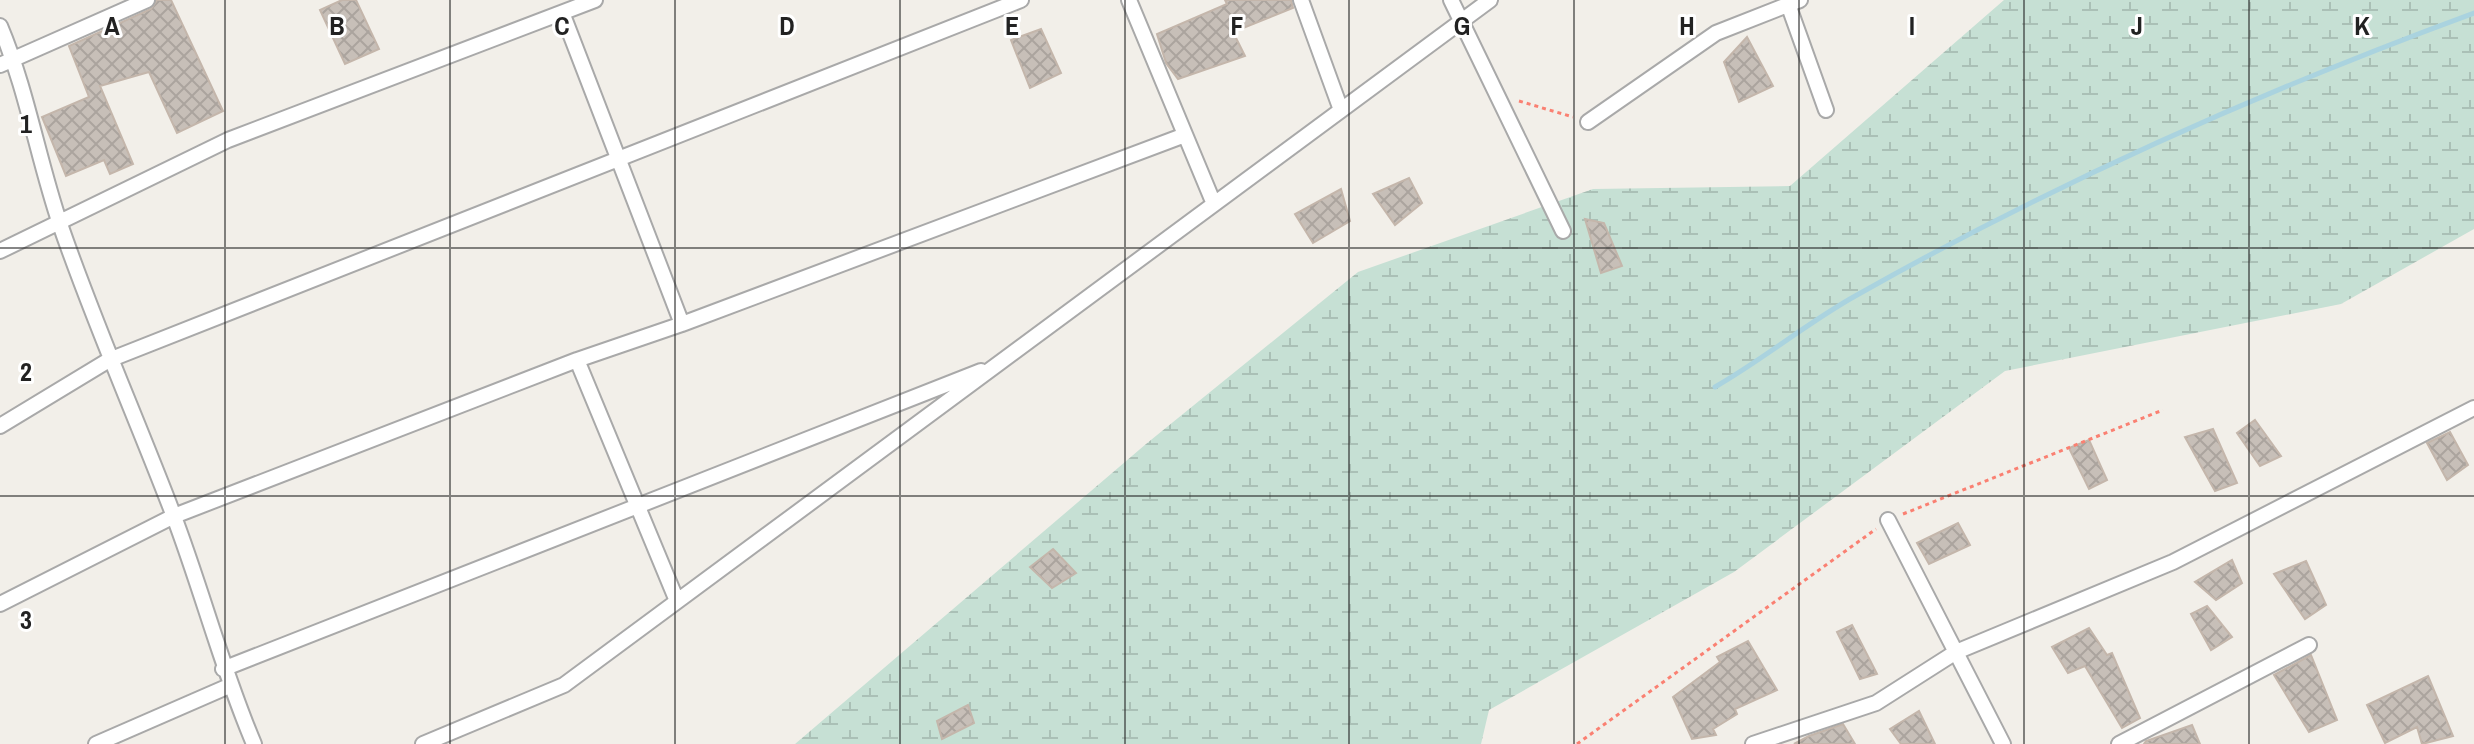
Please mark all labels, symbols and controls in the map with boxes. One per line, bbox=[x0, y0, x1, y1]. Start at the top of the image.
text: A bbox=[104, 8, 120, 43]
text: B bbox=[329, 8, 345, 43]
text: C bbox=[554, 8, 570, 43]
text: D bbox=[779, 8, 795, 43]
text: E bbox=[1005, 8, 1019, 43]
text: F bbox=[1230, 8, 1244, 43]
text: G bbox=[1454, 8, 1470, 43]
text: H bbox=[1679, 8, 1695, 43]
text: I bbox=[1909, 8, 1915, 43]
text: J bbox=[2131, 8, 2143, 43]
text: K bbox=[2354, 8, 2370, 43]
text: 1 bbox=[20, 106, 32, 141]
text: 2 bbox=[20, 354, 32, 389]
text: 3 bbox=[20, 602, 32, 637]

